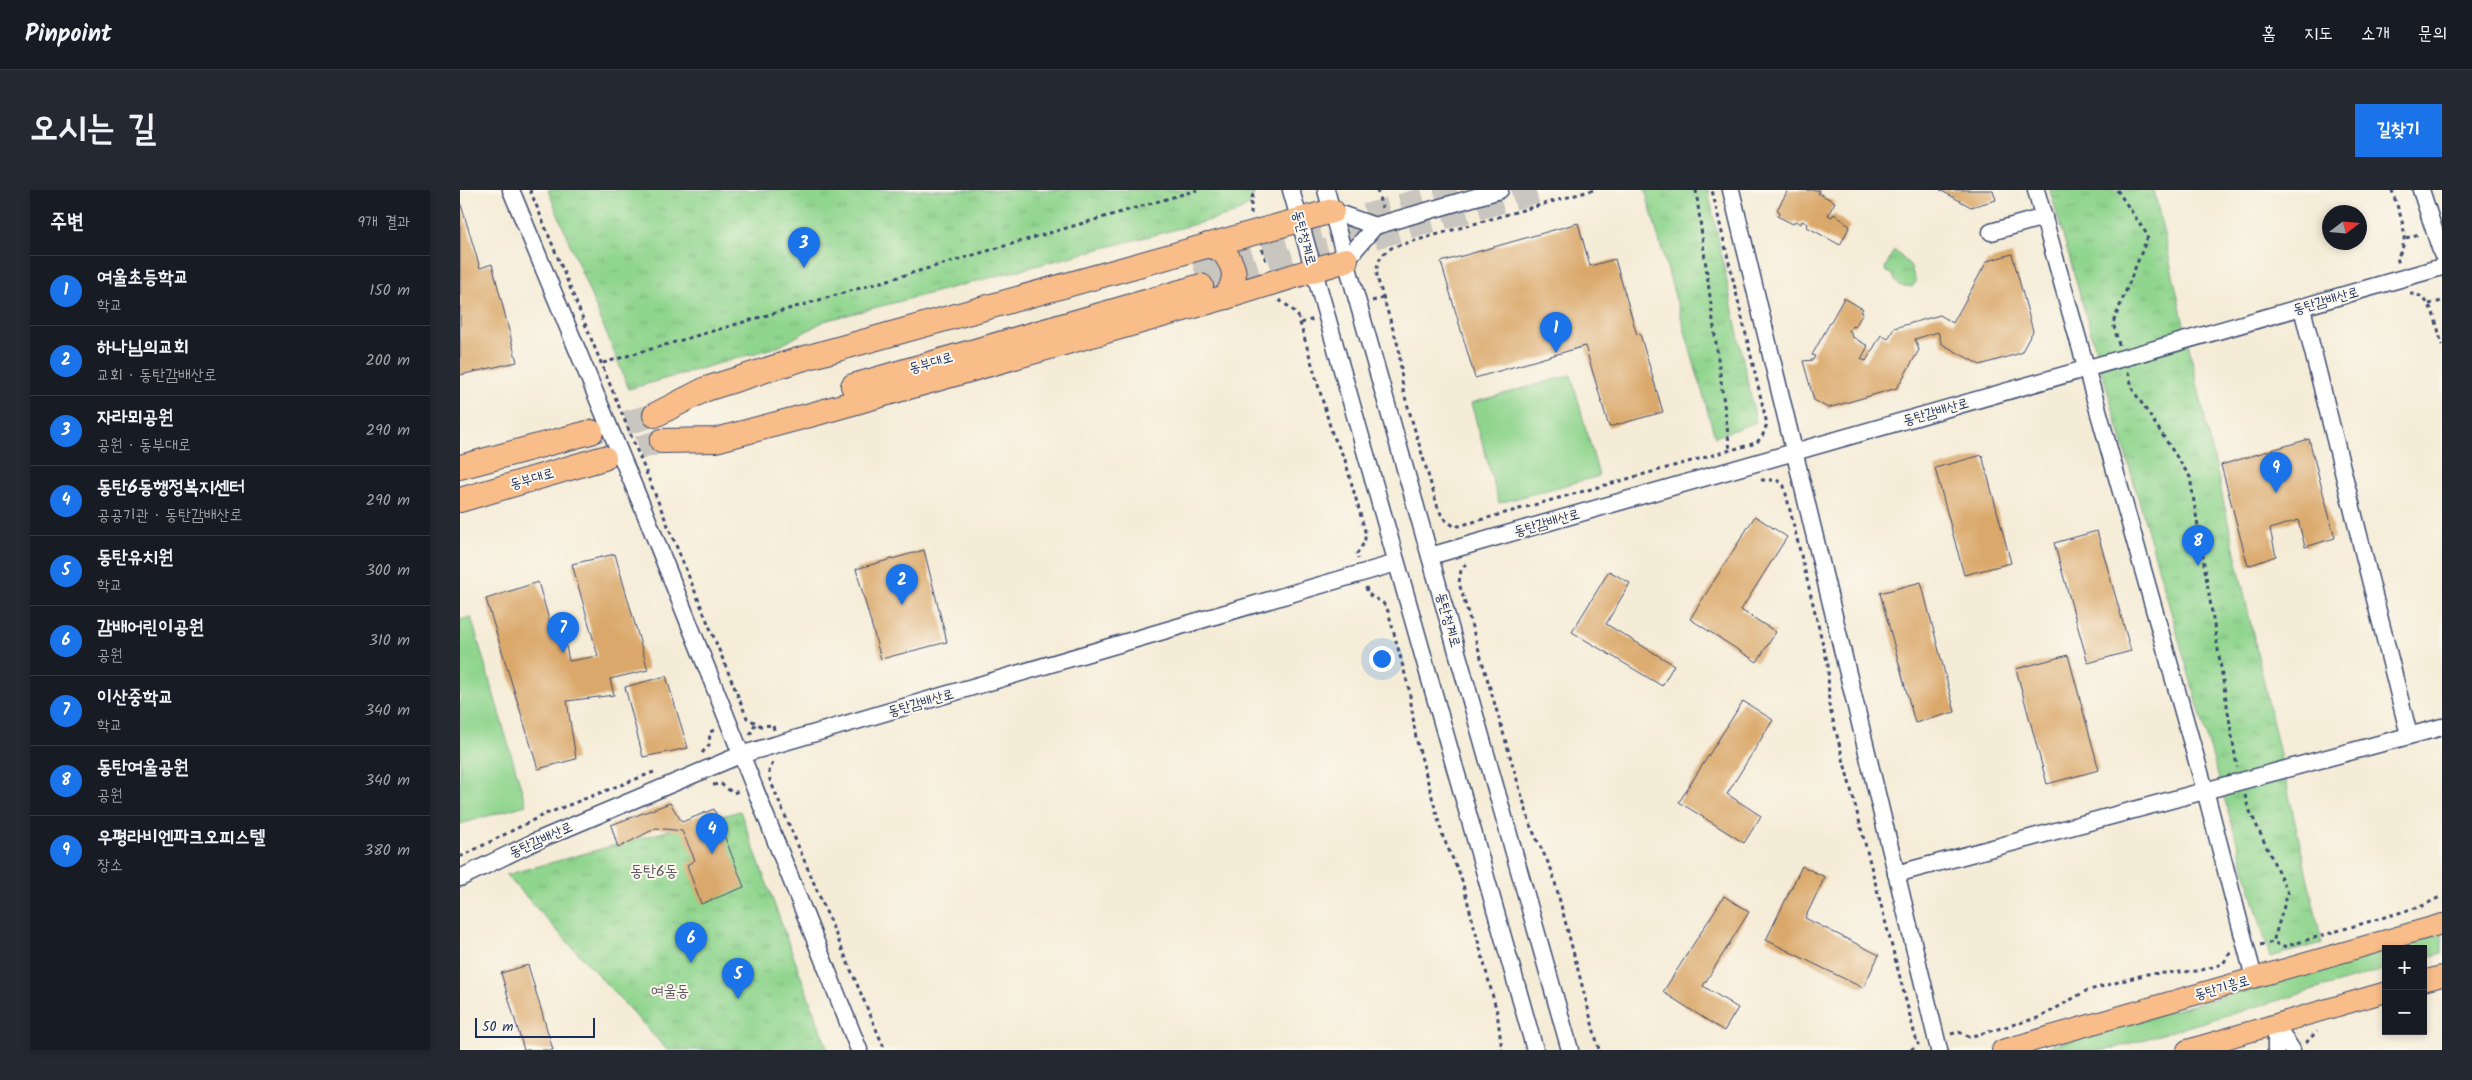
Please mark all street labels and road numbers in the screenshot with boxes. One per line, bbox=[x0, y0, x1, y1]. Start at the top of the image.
street label: 동탄청계로 bbox=[1286, 208, 1322, 268]
street label: 동탄감배산로 bbox=[2290, 281, 2362, 321]
street label: 동부대로 bbox=[906, 346, 956, 380]
street label: 동탄감배산로 bbox=[1900, 392, 1972, 432]
street label: 동부대로 bbox=[507, 462, 557, 496]
street label: 동탄감배산로 bbox=[1511, 503, 1583, 543]
street label: 동탄청계로 bbox=[1430, 590, 1466, 650]
street label: 동탄감배산로 bbox=[885, 683, 957, 723]
street label: 동탄감배산로 bbox=[506, 816, 576, 864]
street label: 동탄기흥로 bbox=[2192, 970, 2252, 1006]

